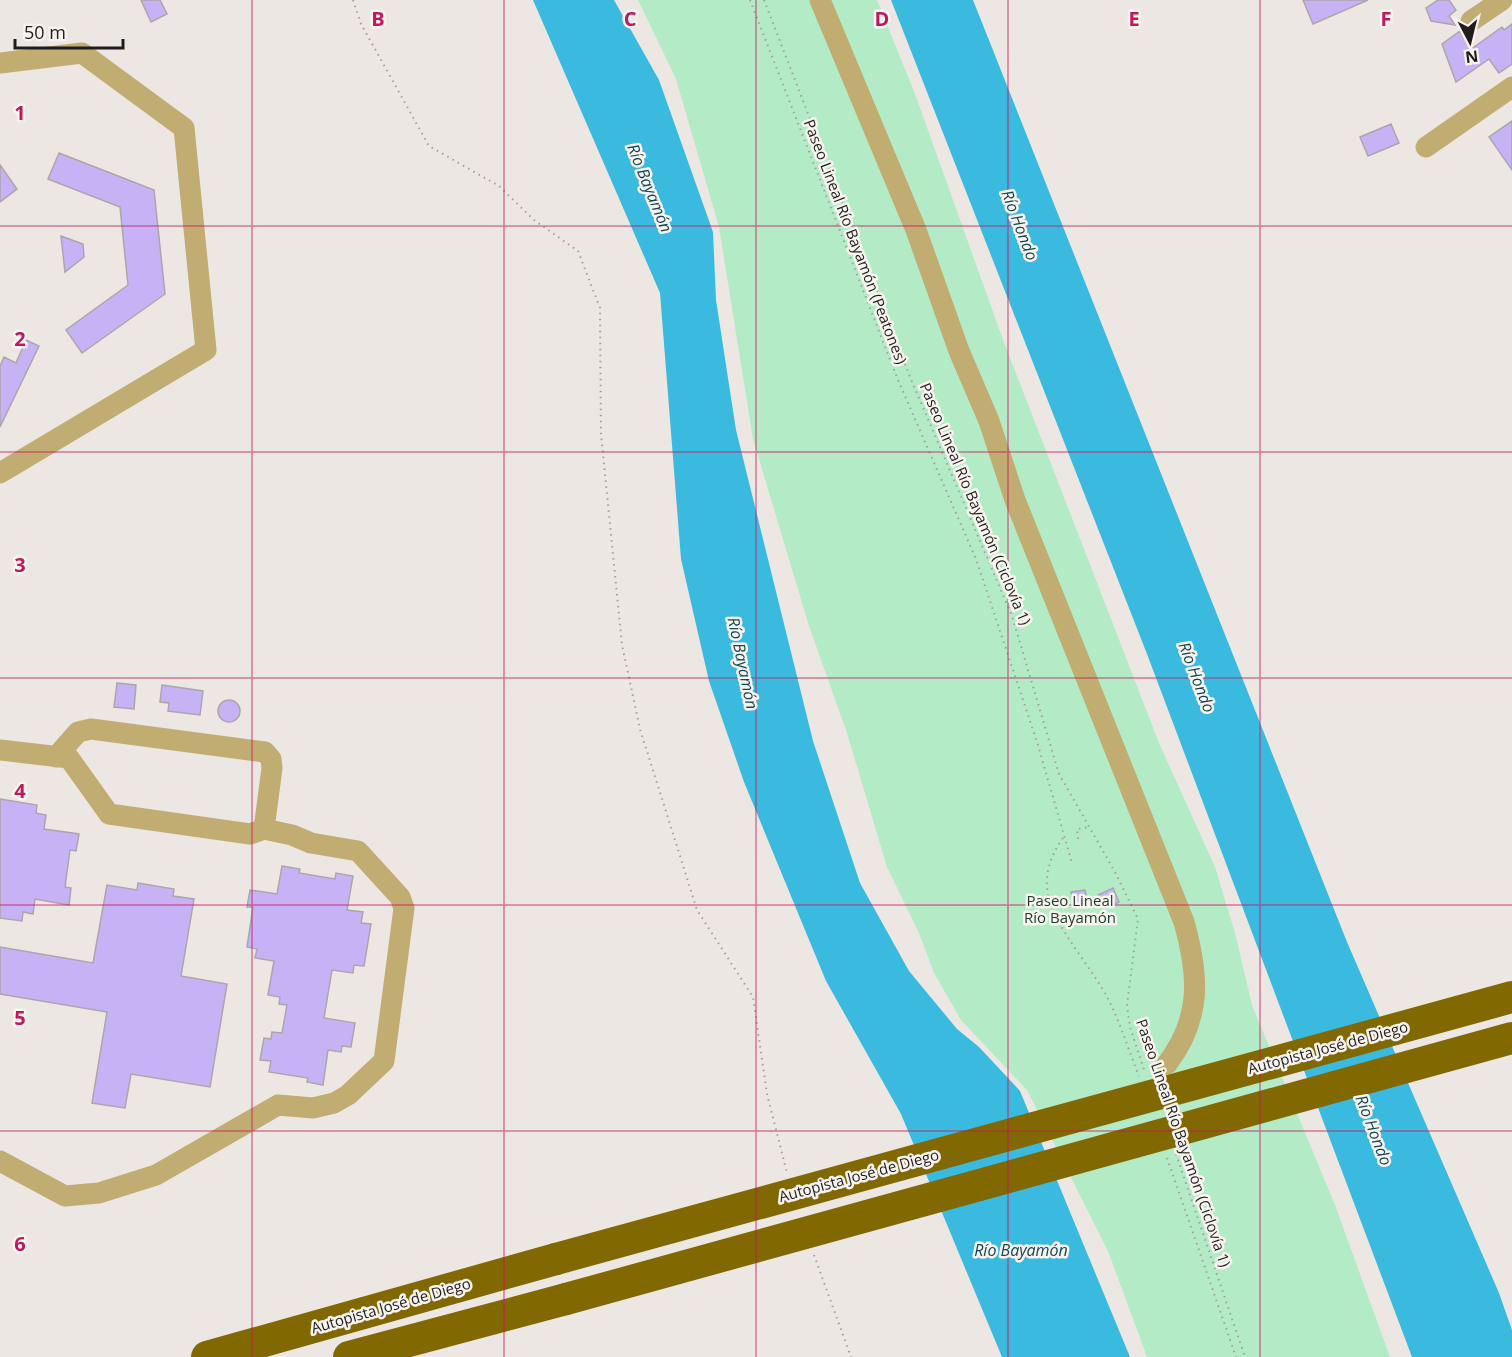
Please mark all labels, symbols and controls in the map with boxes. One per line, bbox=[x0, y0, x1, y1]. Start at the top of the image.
text: B bbox=[371, 5, 385, 32]
text: C bbox=[624, 5, 637, 32]
text: D bbox=[875, 5, 889, 32]
text: E bbox=[1128, 5, 1140, 32]
text: F bbox=[1381, 5, 1391, 32]
scale bar bbox=[15, 12, 123, 50]
north arrow bbox=[1440, 12, 1500, 72]
text: 50 m bbox=[24, 20, 66, 44]
text: N bbox=[1464, 45, 1480, 69]
text: 1 bbox=[14, 99, 26, 126]
street label: Paseo Lineal Río Bayamón (Peatones) bbox=[800, 116, 912, 367]
water label: Río Bayamón bbox=[622, 140, 678, 236]
water label: Río Hondo bbox=[997, 187, 1043, 263]
text: 2 bbox=[14, 325, 26, 352]
street label: Paseo Lineal Río Bayamón (Ciclovía 1) bbox=[916, 380, 1036, 628]
text: 3 bbox=[14, 551, 26, 578]
water label: Río Bayamón bbox=[723, 615, 763, 711]
water label: Río Hondo bbox=[1174, 639, 1220, 715]
text: 4 bbox=[14, 777, 26, 804]
park label: Paseo Lineal Río Bayamón bbox=[1024, 890, 1116, 927]
text: 5 bbox=[14, 1004, 26, 1031]
street label: Paseo Lineal Río Bayamón (Ciclovía 1) bbox=[1132, 1016, 1236, 1269]
street label: Autopista José de Diego bbox=[1245, 1016, 1410, 1078]
water label: Río Hondo bbox=[1351, 1092, 1397, 1168]
street label: Autopista José de Diego bbox=[776, 1144, 941, 1206]
text: 6 bbox=[14, 1230, 26, 1257]
water label: Río Bayamón bbox=[974, 1239, 1068, 1261]
street label: Autopista José de Diego bbox=[309, 1273, 473, 1337]

